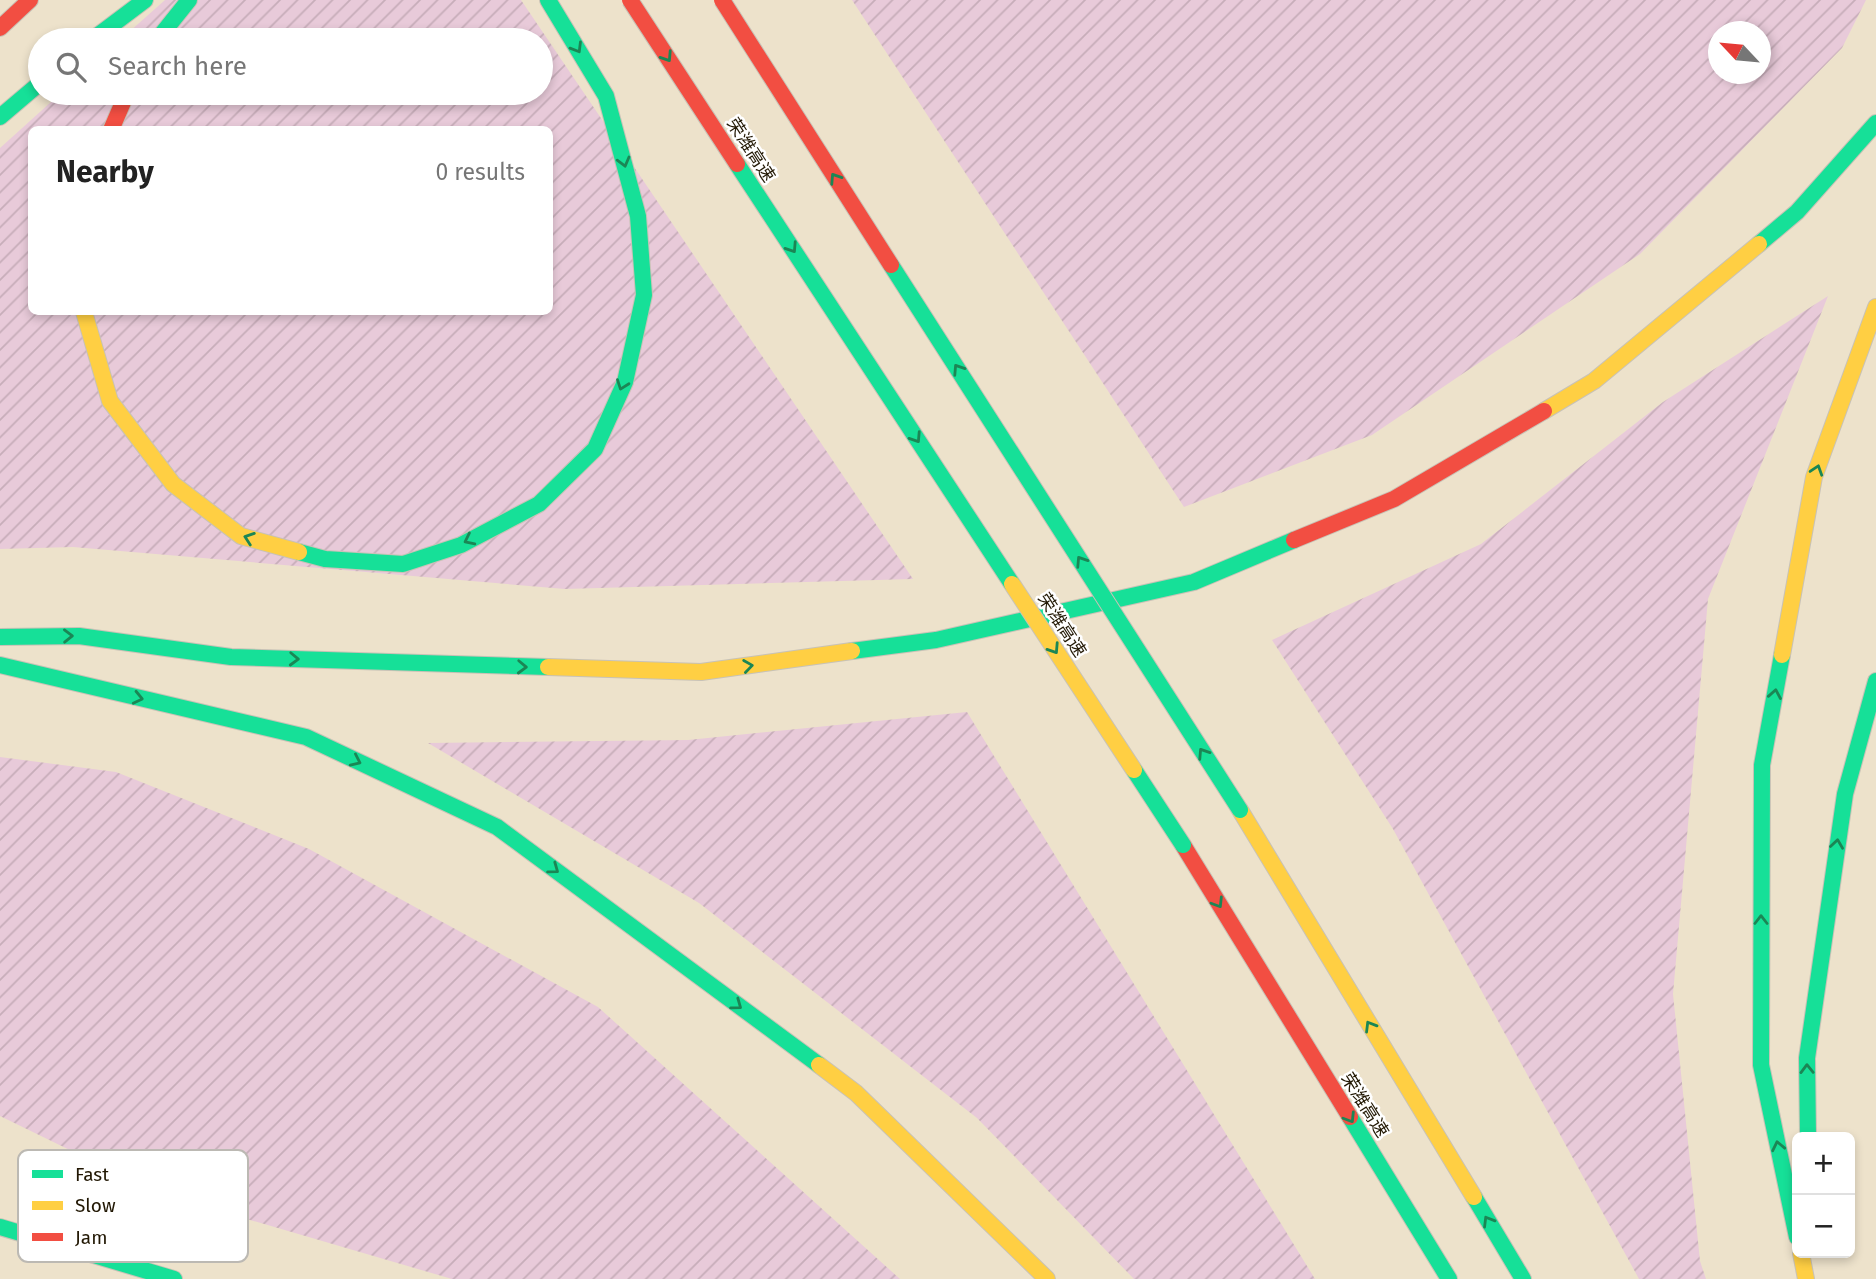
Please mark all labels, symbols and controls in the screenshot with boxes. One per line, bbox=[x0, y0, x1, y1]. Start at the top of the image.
north arrow bbox=[1708, 21, 1771, 84]
search box bbox=[28, 28, 553, 105]
one-way arrow bbox=[569, 40, 582, 53]
icon: search bbox=[52, 48, 90, 86]
one-way arrow bbox=[659, 49, 672, 62]
text: Search here bbox=[108, 51, 247, 82]
street label: 荣潍高速 bbox=[722, 114, 780, 186]
text: Nearby bbox=[56, 154, 154, 190]
one-way arrow bbox=[616, 156, 630, 168]
text: 0 results bbox=[435, 158, 525, 186]
one-way arrow bbox=[831, 172, 844, 185]
one-way arrow bbox=[784, 240, 797, 253]
one-way arrow bbox=[953, 364, 966, 377]
one-way arrow bbox=[617, 378, 631, 390]
one-way arrow bbox=[908, 430, 921, 443]
one-way arrow bbox=[1809, 465, 1823, 477]
one-way arrow bbox=[243, 532, 255, 546]
one-way arrow bbox=[464, 532, 476, 546]
one-way arrow bbox=[1076, 556, 1089, 569]
street label: 荣潍高速 bbox=[1033, 589, 1091, 661]
one-way arrow bbox=[63, 628, 74, 644]
one-way arrow bbox=[1046, 641, 1059, 654]
one-way arrow bbox=[289, 652, 300, 667]
one-way arrow bbox=[743, 658, 754, 673]
one-way arrow bbox=[516, 659, 527, 674]
one-way arrow bbox=[1766, 688, 1781, 700]
one-way arrow bbox=[132, 690, 144, 704]
one-way arrow bbox=[1199, 747, 1212, 760]
one-way arrow bbox=[349, 753, 361, 767]
one-way arrow bbox=[1830, 838, 1845, 850]
one-way arrow bbox=[547, 861, 559, 874]
one-way arrow bbox=[1210, 895, 1223, 908]
one-way arrow bbox=[1753, 914, 1769, 925]
one-way arrow bbox=[729, 996, 742, 1009]
one-way arrow bbox=[1365, 1020, 1378, 1033]
one-way arrow bbox=[1799, 1063, 1815, 1074]
street label: 荣潍高速 bbox=[1337, 1069, 1393, 1141]
one-way arrow bbox=[1342, 1110, 1355, 1123]
map controls bbox=[1792, 1132, 1855, 1258]
button: + bbox=[1792, 1132, 1855, 1195]
one-way arrow bbox=[1771, 1140, 1786, 1152]
legend bbox=[18, 1150, 248, 1262]
text: Fast bbox=[75, 1163, 109, 1186]
text: Slow bbox=[75, 1194, 116, 1217]
button: − bbox=[1792, 1195, 1855, 1258]
one-way arrow bbox=[1483, 1215, 1496, 1228]
text: Jam bbox=[75, 1226, 107, 1249]

